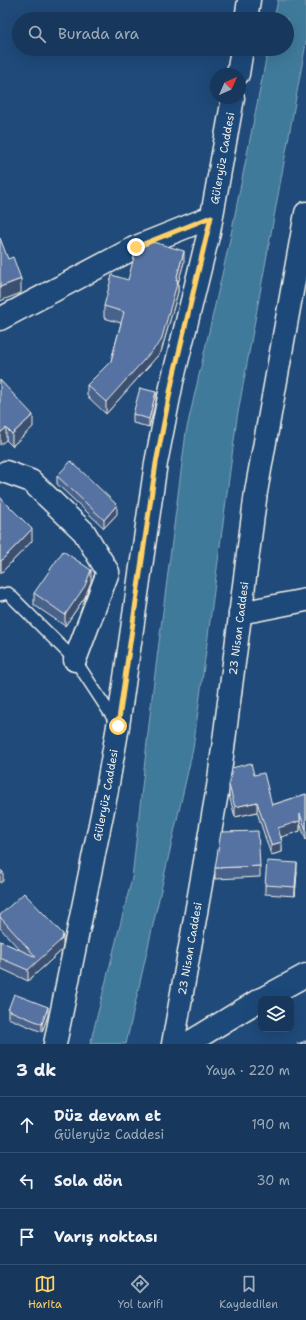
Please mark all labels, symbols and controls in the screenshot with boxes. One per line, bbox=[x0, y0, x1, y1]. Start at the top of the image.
search box bbox=[12, 12, 294, 56]
icon: search bbox=[26, 23, 48, 45]
text: Burada ara bbox=[58, 24, 139, 44]
north arrow bbox=[210, 68, 246, 104]
street label: Güleryüz Caddesi bbox=[207, 111, 238, 205]
route end bbox=[127, 238, 145, 256]
street label: 23 Nisan Caddesi bbox=[225, 581, 252, 676]
route start bbox=[109, 717, 127, 735]
street label: Güleryüz Caddesi bbox=[89, 748, 121, 842]
street label: 23 Nisan Caddesi bbox=[174, 901, 205, 996]
map controls bbox=[258, 996, 294, 1032]
button: layers bbox=[258, 996, 294, 1032]
text: 3 dk bbox=[16, 1059, 56, 1081]
text: Yaya · 220 m bbox=[206, 1062, 290, 1079]
text: Düz devam et bbox=[54, 1106, 161, 1126]
icon: ahead bbox=[16, 1114, 38, 1136]
text: 190 m bbox=[251, 1116, 290, 1133]
text: Güleryüz Caddesi bbox=[54, 1126, 164, 1143]
icon: left bbox=[16, 1170, 38, 1192]
text: Sola dön bbox=[54, 1171, 123, 1191]
text: 30 m bbox=[256, 1172, 290, 1189]
icon: arrive bbox=[16, 1226, 38, 1248]
text: Varış noktası bbox=[54, 1227, 158, 1247]
tab: Harita bbox=[28, 1273, 62, 1312]
tab: Yol tarifi bbox=[118, 1273, 163, 1312]
tab: Kaydedilen bbox=[219, 1273, 278, 1312]

